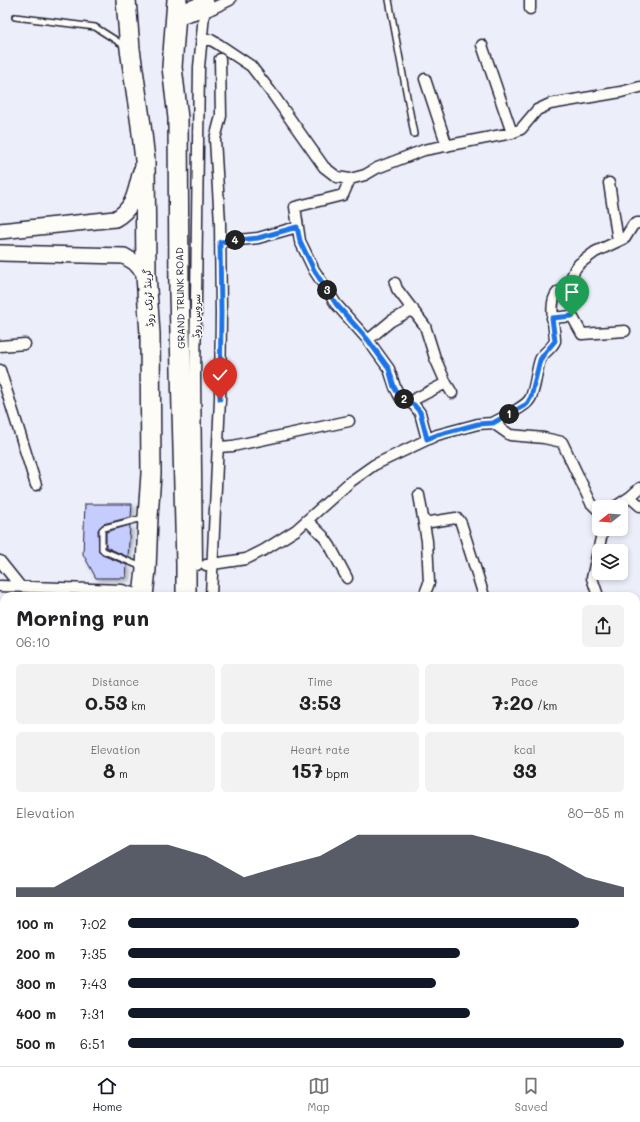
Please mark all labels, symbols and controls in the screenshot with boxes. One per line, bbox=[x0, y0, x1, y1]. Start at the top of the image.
pin: 4 bbox=[225, 230, 245, 250]
text: 4 bbox=[232, 232, 238, 247]
street label: GRAND TRUNK ROAD bbox=[172, 247, 188, 349]
street label: گرینڈ ٹرنک روڈ bbox=[139, 268, 157, 328]
pin bbox=[555, 275, 589, 316]
pin: 3 bbox=[317, 280, 337, 300]
icon: arrive bbox=[561, 281, 583, 303]
text: 3 bbox=[324, 282, 330, 297]
street label: سروس روڈ bbox=[189, 293, 203, 338]
pin bbox=[203, 358, 237, 399]
icon: check bbox=[209, 364, 231, 386]
pin: 2 bbox=[394, 389, 414, 409]
text: 2 bbox=[401, 391, 407, 406]
pin: 1 bbox=[499, 404, 519, 424]
text: 1 bbox=[507, 406, 511, 421]
north arrow bbox=[592, 500, 628, 536]
map controls bbox=[592, 500, 628, 580]
button: layers bbox=[592, 544, 628, 580]
text: Morning run bbox=[16, 603, 149, 632]
button: share bbox=[582, 605, 624, 647]
text: 06:10 bbox=[16, 633, 50, 650]
text: Distance bbox=[92, 674, 139, 689]
text: Time bbox=[307, 674, 333, 689]
text: Pace bbox=[511, 674, 538, 689]
text: 0.53 bbox=[85, 689, 128, 715]
text: 3:53 bbox=[299, 689, 341, 715]
text: 7:20 bbox=[492, 689, 533, 715]
text: km bbox=[128, 698, 146, 713]
text: /km bbox=[533, 698, 557, 713]
text: Elevation bbox=[91, 742, 140, 757]
text: Heart rate bbox=[290, 742, 350, 757]
text: kcal bbox=[514, 742, 536, 757]
text: 8 bbox=[103, 757, 115, 783]
text: 157 bbox=[291, 757, 323, 783]
text: 33 bbox=[513, 757, 537, 783]
text: m bbox=[115, 766, 128, 781]
text: bpm bbox=[323, 766, 349, 781]
text: Elevation bbox=[16, 804, 74, 821]
text: 80–85 m bbox=[568, 804, 624, 821]
text: 100 m bbox=[16, 915, 53, 932]
text: 7:02 bbox=[80, 915, 107, 932]
text: 200 m bbox=[16, 945, 55, 962]
text: 7:35 bbox=[80, 945, 106, 962]
text: 300 m bbox=[16, 975, 56, 992]
text: 7:43 bbox=[80, 975, 107, 992]
text: 400 m bbox=[16, 1005, 56, 1022]
text: 7:31 bbox=[80, 1005, 105, 1022]
text: 500 m bbox=[16, 1035, 55, 1052]
text: 6:51 bbox=[80, 1035, 105, 1052]
tab: Home bbox=[92, 1075, 122, 1114]
tab: Map bbox=[307, 1075, 330, 1114]
tab: Saved bbox=[515, 1075, 547, 1114]

